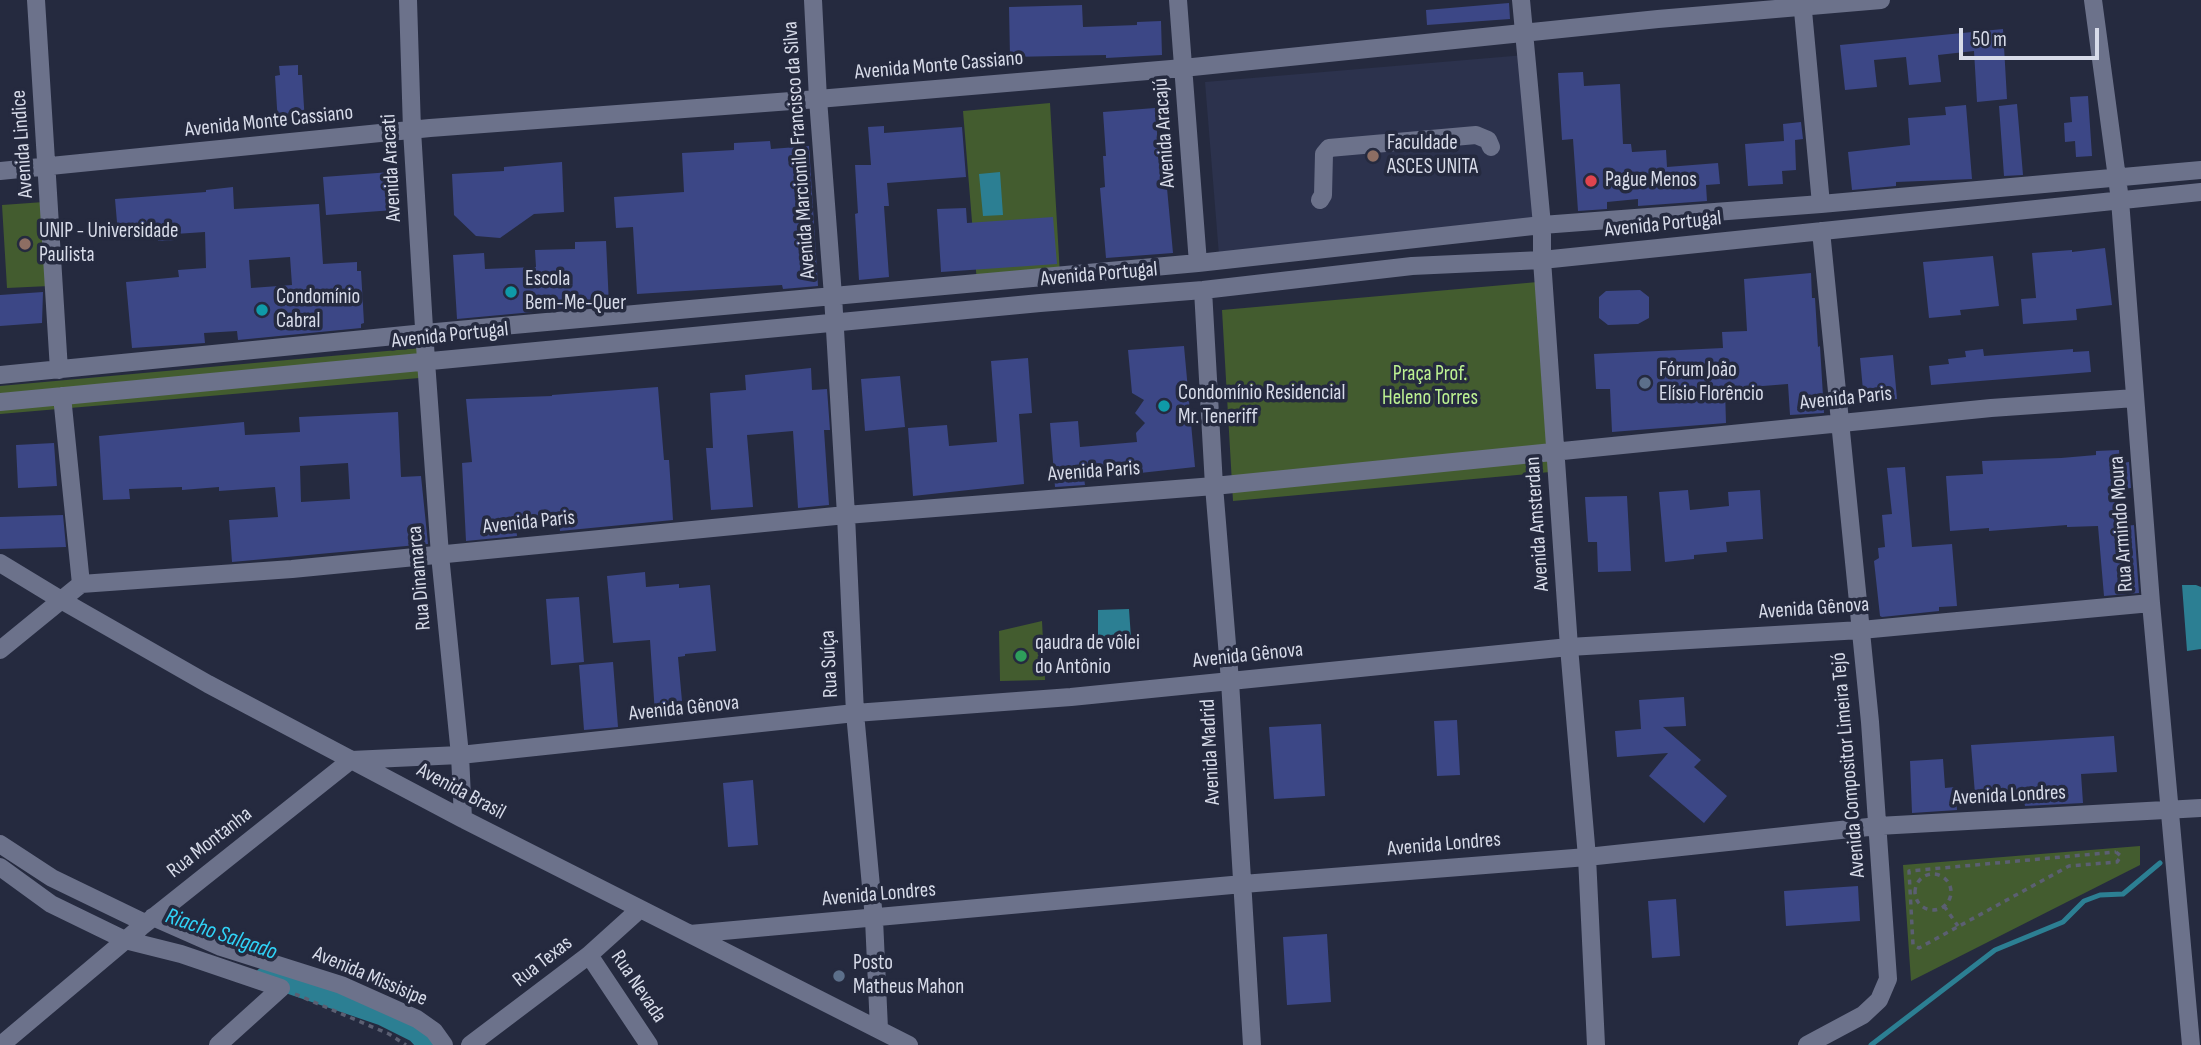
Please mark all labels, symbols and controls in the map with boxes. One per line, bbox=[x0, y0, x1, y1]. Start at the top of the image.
scale bar bbox=[1963, 14, 2103, 58]
street label: Avenida Marcionilo Francisco da Silva bbox=[778, 20, 822, 280]
text: 50 m bbox=[1972, 27, 2007, 52]
street label: Avenida Monte Cassiano bbox=[854, 46, 1024, 86]
street label: Avenida Aracajú bbox=[1149, 77, 1181, 189]
street label: Avenida Lindice bbox=[7, 89, 39, 199]
street label: Avenida Monte Cassiano bbox=[184, 101, 354, 143]
street label: Avenida Aracati bbox=[377, 113, 407, 223]
place label: Faculdade ASCES UNITA bbox=[1387, 131, 1478, 181]
marker: Faculdade ASCES UNITA bbox=[1365, 148, 1381, 164]
place label: Pague Menos bbox=[1605, 168, 1697, 194]
marker: Pague Menos bbox=[1583, 173, 1599, 189]
street label: Avenida Portugal bbox=[1603, 206, 1723, 244]
place label: UNIP - Universidade Paulista bbox=[39, 219, 179, 269]
marker: UNIP - Universidade Paulista bbox=[17, 236, 33, 252]
street label: Avenida Portugal bbox=[1039, 257, 1159, 293]
place label: Escola Bem-Me-Quer bbox=[525, 267, 626, 317]
marker: Escola Bem-Me-Quer bbox=[503, 284, 519, 300]
place label: Condomínio Cabral bbox=[276, 285, 360, 335]
marker: Condomínio Cabral bbox=[254, 302, 270, 318]
street label: Avenida Portugal bbox=[390, 317, 510, 355]
place label: Fórum João Elísio Florêncio bbox=[1659, 358, 1764, 408]
park label: Praça Prof. Heleno Torres bbox=[1382, 362, 1478, 412]
marker: Fórum João Elísio Florêncio bbox=[1637, 375, 1653, 391]
place label: Condomínio Residencial Mr. Teneriff bbox=[1178, 381, 1345, 431]
street label: Avenida Paris bbox=[1799, 382, 1893, 416]
marker: Condomínio Residencial Mr. Teneriff bbox=[1156, 398, 1172, 414]
street label: Rua Armindo Moura bbox=[2105, 455, 2139, 593]
street label: Avenida Paris bbox=[1047, 456, 1141, 488]
street label: Avenida Amsterdan bbox=[1521, 456, 1555, 592]
street label: Avenida Paris bbox=[482, 506, 576, 540]
street label: Rua Dinamarca bbox=[403, 525, 437, 631]
street label: Avenida Gênova bbox=[1758, 593, 1870, 625]
street label: Rua Suíça bbox=[816, 629, 844, 699]
place label: qaudra de vôlei do Antônio bbox=[1035, 631, 1140, 681]
street label: Avenida Gênova bbox=[1192, 638, 1304, 674]
marker: qaudra de vôlei do Antônio bbox=[1013, 648, 1029, 664]
street label: Avenida Compositor Limeira Tejó bbox=[1827, 651, 1871, 879]
street label: Avenida Gênova bbox=[628, 691, 740, 727]
street label: Avenida Madrid bbox=[1196, 698, 1226, 806]
street label: Avenida Brasil bbox=[412, 758, 510, 826]
street label: Avenida Londres bbox=[1951, 780, 2067, 812]
street label: Rua Montanha bbox=[163, 802, 257, 884]
street label: Avenida Londres bbox=[1386, 827, 1502, 863]
street label: Avenida Londres bbox=[821, 877, 937, 913]
water label: Riacho Salgado bbox=[162, 903, 280, 967]
street label: Rua Texas bbox=[508, 931, 578, 993]
street label: Avenida Missisipe bbox=[309, 942, 431, 1012]
street label: Rua Nevada bbox=[605, 946, 671, 1028]
place label: Posto Matheus Mahon bbox=[853, 951, 964, 1001]
marker: Posto Matheus Mahon bbox=[831, 968, 847, 984]

